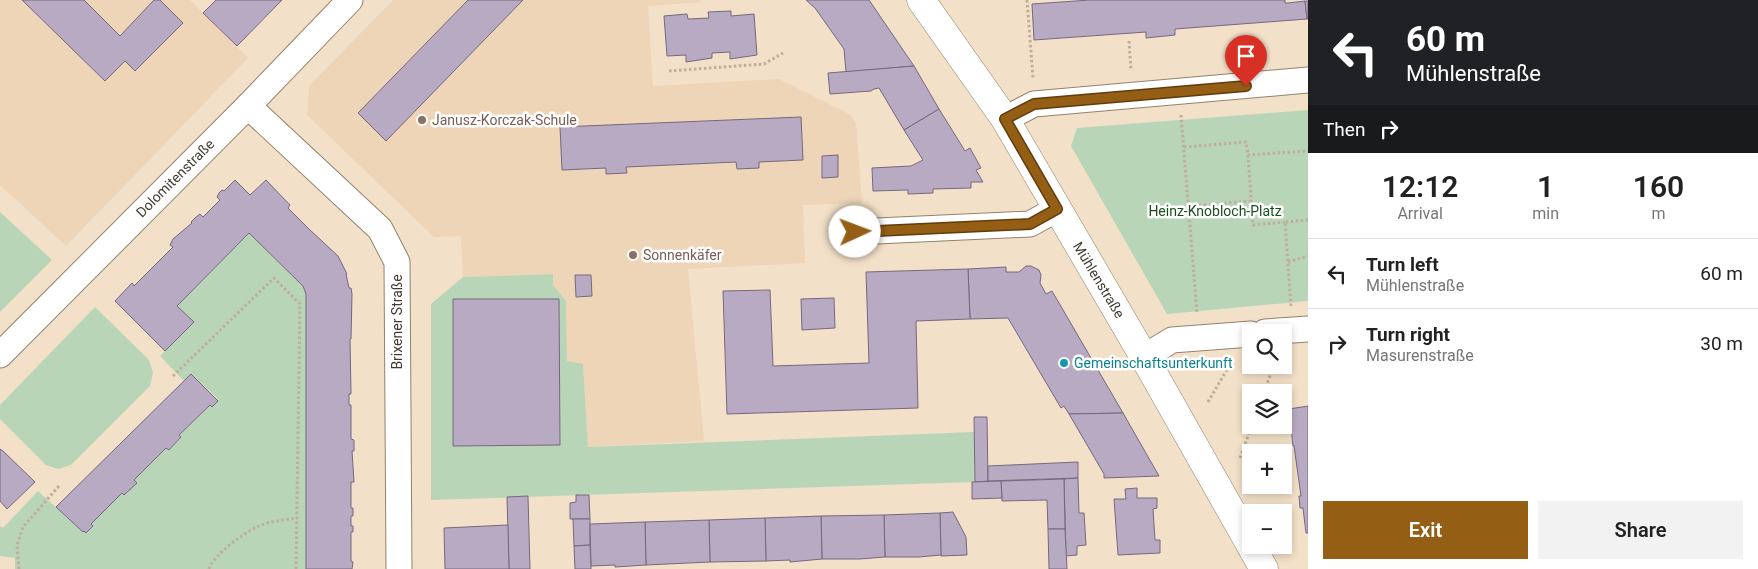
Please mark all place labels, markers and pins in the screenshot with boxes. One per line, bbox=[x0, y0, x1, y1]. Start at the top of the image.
pin bbox=[1225, 35, 1267, 86]
place label: Janusz-Korczak-Schule bbox=[432, 112, 577, 128]
marker: Janusz-Korczak-Schule bbox=[416, 114, 428, 126]
place label: Sonnenkäfer bbox=[643, 247, 722, 263]
marker: Sonnenkäfer bbox=[627, 249, 639, 261]
place label: Gemeinschaftsunterkunft bbox=[1074, 355, 1233, 371]
marker: Gemeinschaftsunterkunft bbox=[1058, 357, 1070, 369]

